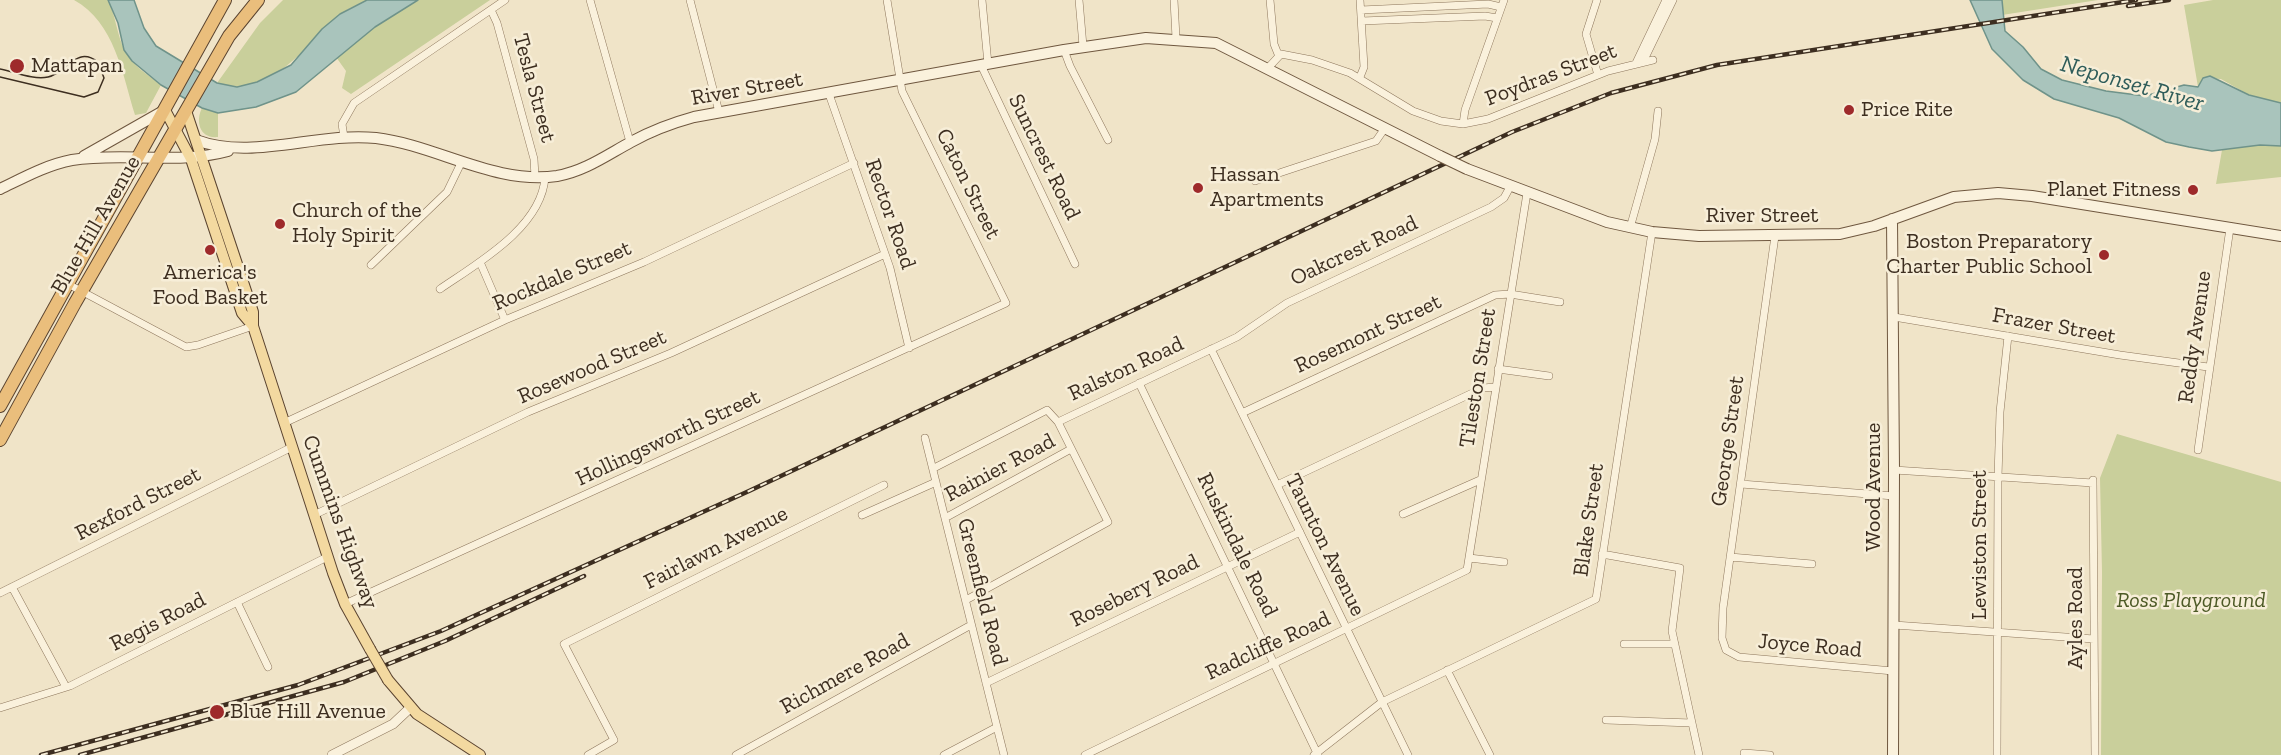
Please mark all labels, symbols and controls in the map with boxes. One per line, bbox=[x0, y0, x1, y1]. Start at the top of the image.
street label: Tesla Street bbox=[507, 31, 561, 145]
street label: Poydras Street bbox=[1482, 38, 1620, 112]
water label: Neponset River bbox=[2057, 50, 2207, 118]
place label: Mattapan bbox=[31, 53, 123, 79]
marker: Mattapan bbox=[8, 57, 26, 75]
street label: River Street bbox=[689, 66, 805, 112]
street label: Suncrest Road bbox=[1002, 90, 1086, 224]
place label: Price Rite bbox=[1861, 97, 1953, 123]
marker: Price Rite bbox=[1842, 103, 1856, 117]
street label: Caton Street bbox=[930, 124, 1006, 244]
street label: Blue Hill Avenue bbox=[46, 151, 146, 299]
street label: Rector Road bbox=[859, 155, 921, 273]
place label: Hassan Apartments bbox=[1210, 162, 1324, 214]
place label: Planet Fitness bbox=[2047, 177, 2181, 203]
marker: Hassan Apartments bbox=[1191, 181, 1205, 195]
marker: Planet Fitness bbox=[2186, 183, 2200, 197]
place label: Church of the Holy Spirit bbox=[292, 198, 422, 249]
street label: River Street bbox=[1706, 203, 1818, 229]
street label: Oakcrest Road bbox=[1286, 210, 1422, 292]
marker: Church of the Holy Spirit bbox=[273, 217, 287, 231]
place label: Boston Preparatory Charter Public School bbox=[1886, 229, 2092, 280]
street label: Rockdale Street bbox=[489, 235, 635, 317]
marker: America's Food Basket bbox=[203, 243, 217, 257]
marker: Boston Preparatory Charter Public School bbox=[2097, 248, 2111, 262]
place label: America's Food Basket bbox=[153, 260, 267, 312]
street label: Reddy Avenue bbox=[2173, 269, 2217, 405]
street label: Rosemont Street bbox=[1291, 289, 1445, 379]
street label: Frazer Street bbox=[1990, 302, 2118, 350]
street label: Tileston Street bbox=[1454, 306, 1502, 450]
street label: Rosewood Street bbox=[514, 324, 670, 410]
street label: Ralston Road bbox=[1064, 331, 1188, 407]
street label: George Street bbox=[1706, 374, 1750, 508]
street label: Hollingsworth Street bbox=[572, 384, 764, 492]
street label: Wood Avenue bbox=[1861, 423, 1887, 551]
street label: Rainier Road bbox=[940, 428, 1060, 508]
street label: Cummins Highway bbox=[296, 432, 384, 612]
street label: Rexford Street bbox=[71, 461, 205, 547]
street label: Blake Street bbox=[1568, 462, 1610, 578]
street label: Ruskindale Road bbox=[1191, 469, 1283, 621]
street label: Taunton Avenue bbox=[1279, 469, 1371, 621]
street label: Lewiston Street bbox=[1967, 470, 1993, 620]
street label: Fairlawn Avenue bbox=[640, 500, 792, 596]
street label: Greenfield Road bbox=[951, 516, 1013, 668]
street label: Rosebery Road bbox=[1067, 549, 1203, 633]
street label: Ayles Road bbox=[2063, 567, 2089, 669]
street label: Regis Road bbox=[106, 587, 210, 657]
park label: Ross Playground bbox=[2116, 588, 2266, 614]
street label: Radcliffe Road bbox=[1201, 606, 1335, 686]
street label: Richmere Road bbox=[776, 628, 914, 720]
street label: Joyce Road bbox=[1757, 628, 1863, 664]
place label: Blue Hill Avenue bbox=[230, 699, 386, 725]
marker: Blue Hill Avenue bbox=[208, 703, 226, 721]

